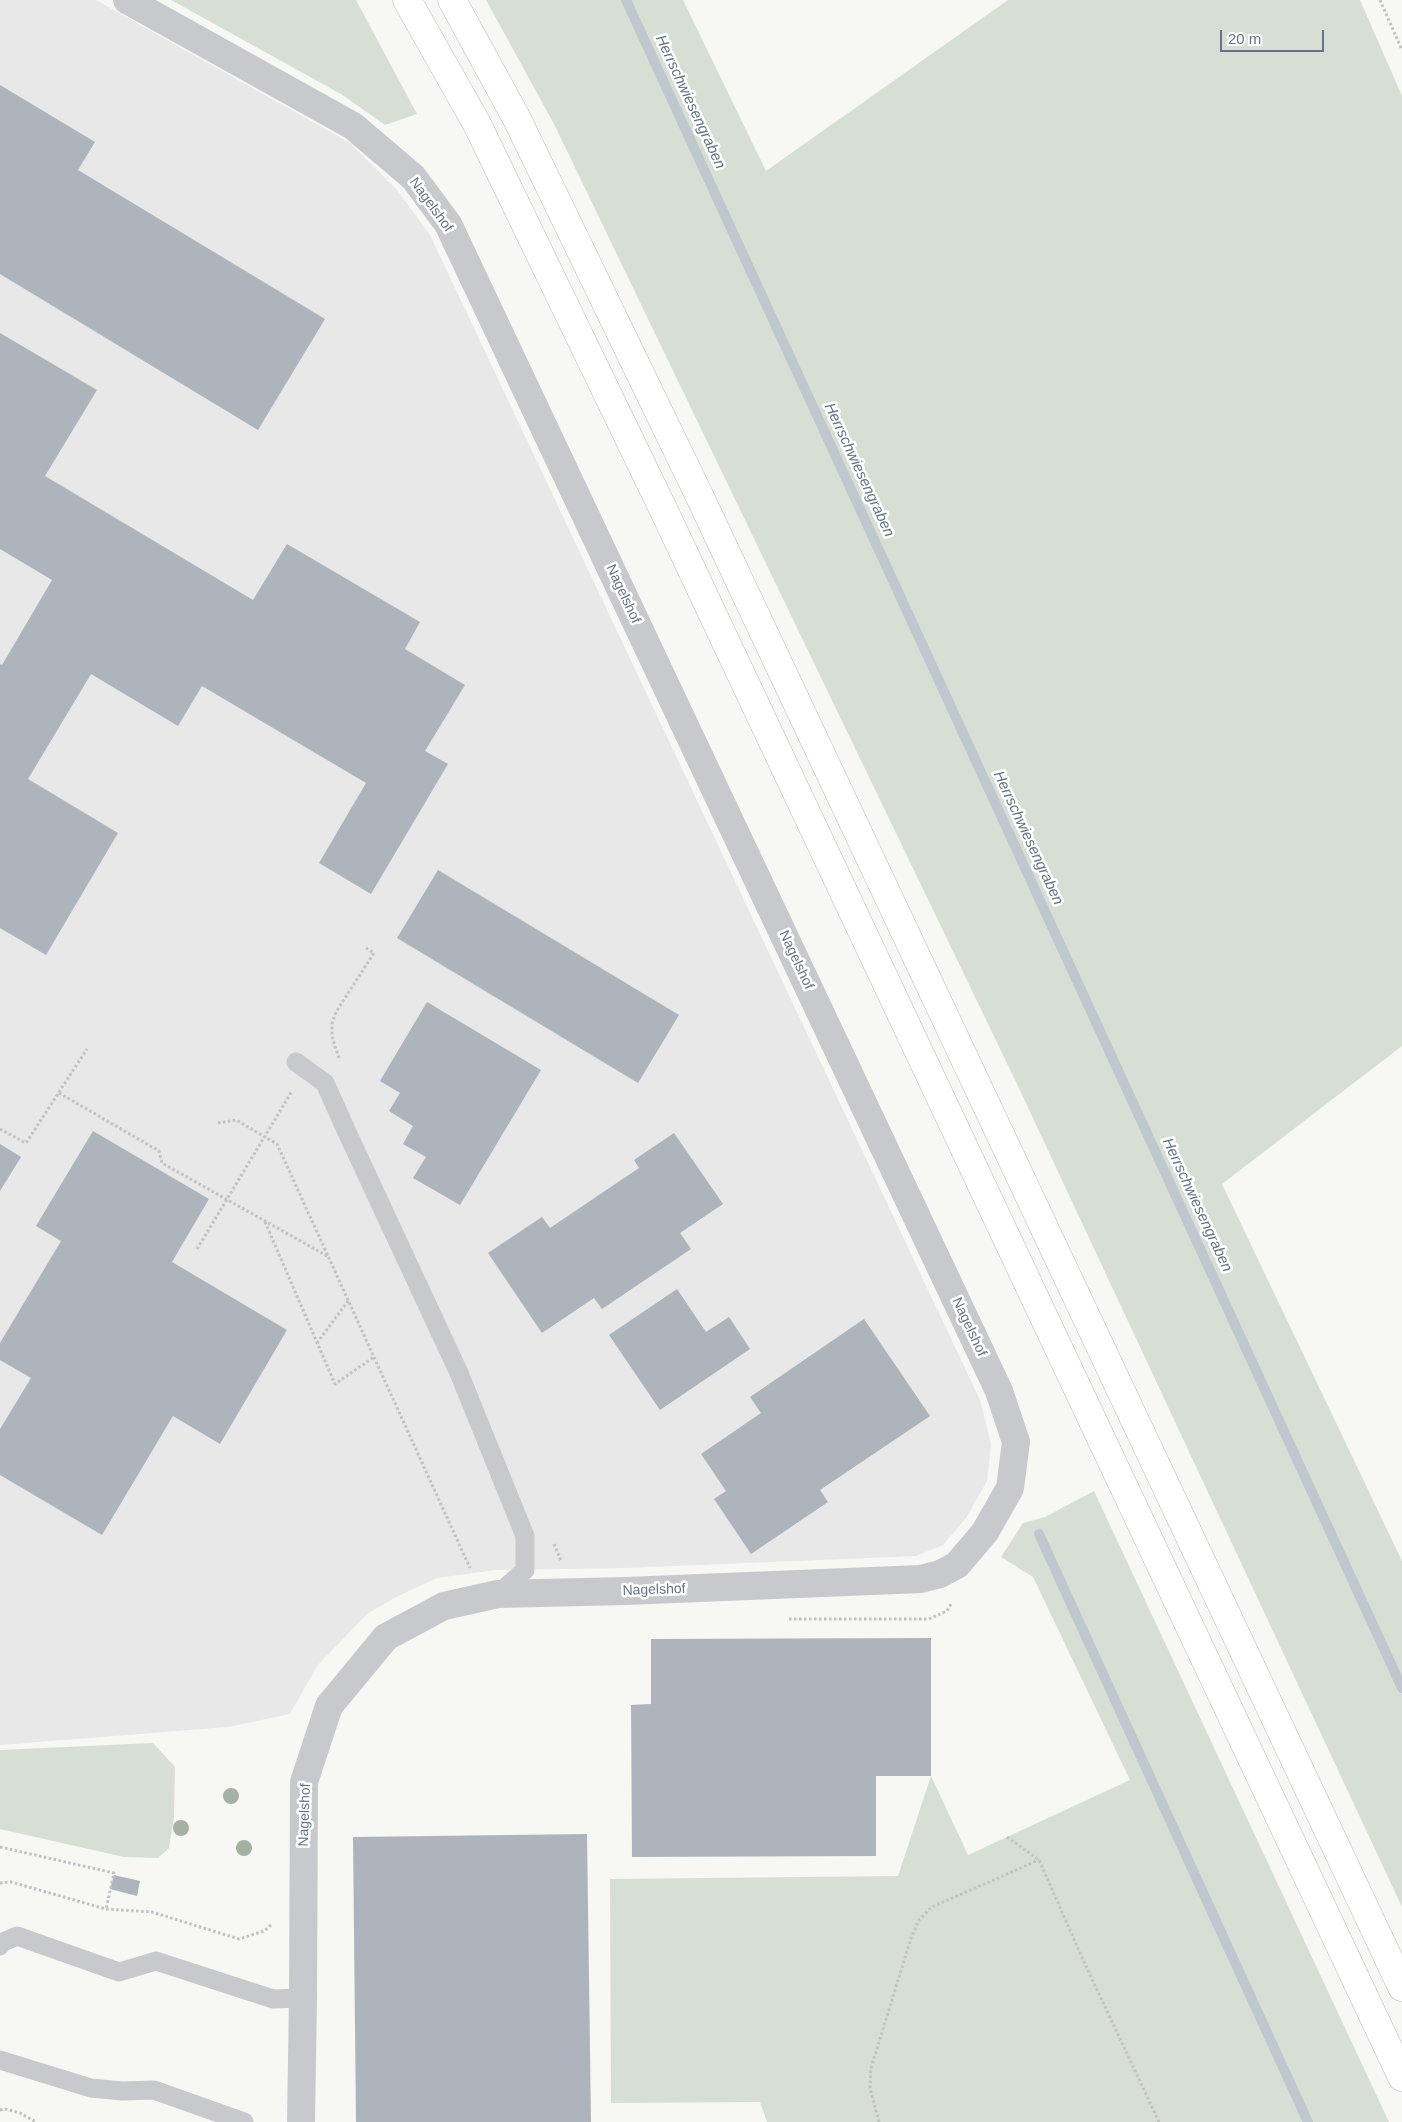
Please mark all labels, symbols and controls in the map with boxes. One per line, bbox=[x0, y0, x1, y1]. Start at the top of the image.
scale bar bbox=[1222, 20, 1326, 52]
text: 20 m bbox=[1228, 30, 1261, 47]
water label: Herrschwiesengraben bbox=[651, 32, 729, 172]
street label: Nagelshof bbox=[406, 175, 456, 235]
water label: Herrschwiesengraben bbox=[820, 400, 898, 540]
street label: Nagelshof bbox=[602, 562, 644, 626]
water label: Herrschwiesengraben bbox=[989, 768, 1067, 908]
street label: Nagelshof bbox=[775, 928, 817, 992]
water label: Herrschwiesengraben bbox=[1158, 1135, 1236, 1275]
street label: Nagelshof bbox=[948, 1295, 990, 1359]
street label: Nagelshof bbox=[622, 1581, 686, 1599]
street label: Nagelshof bbox=[296, 1783, 314, 1847]

